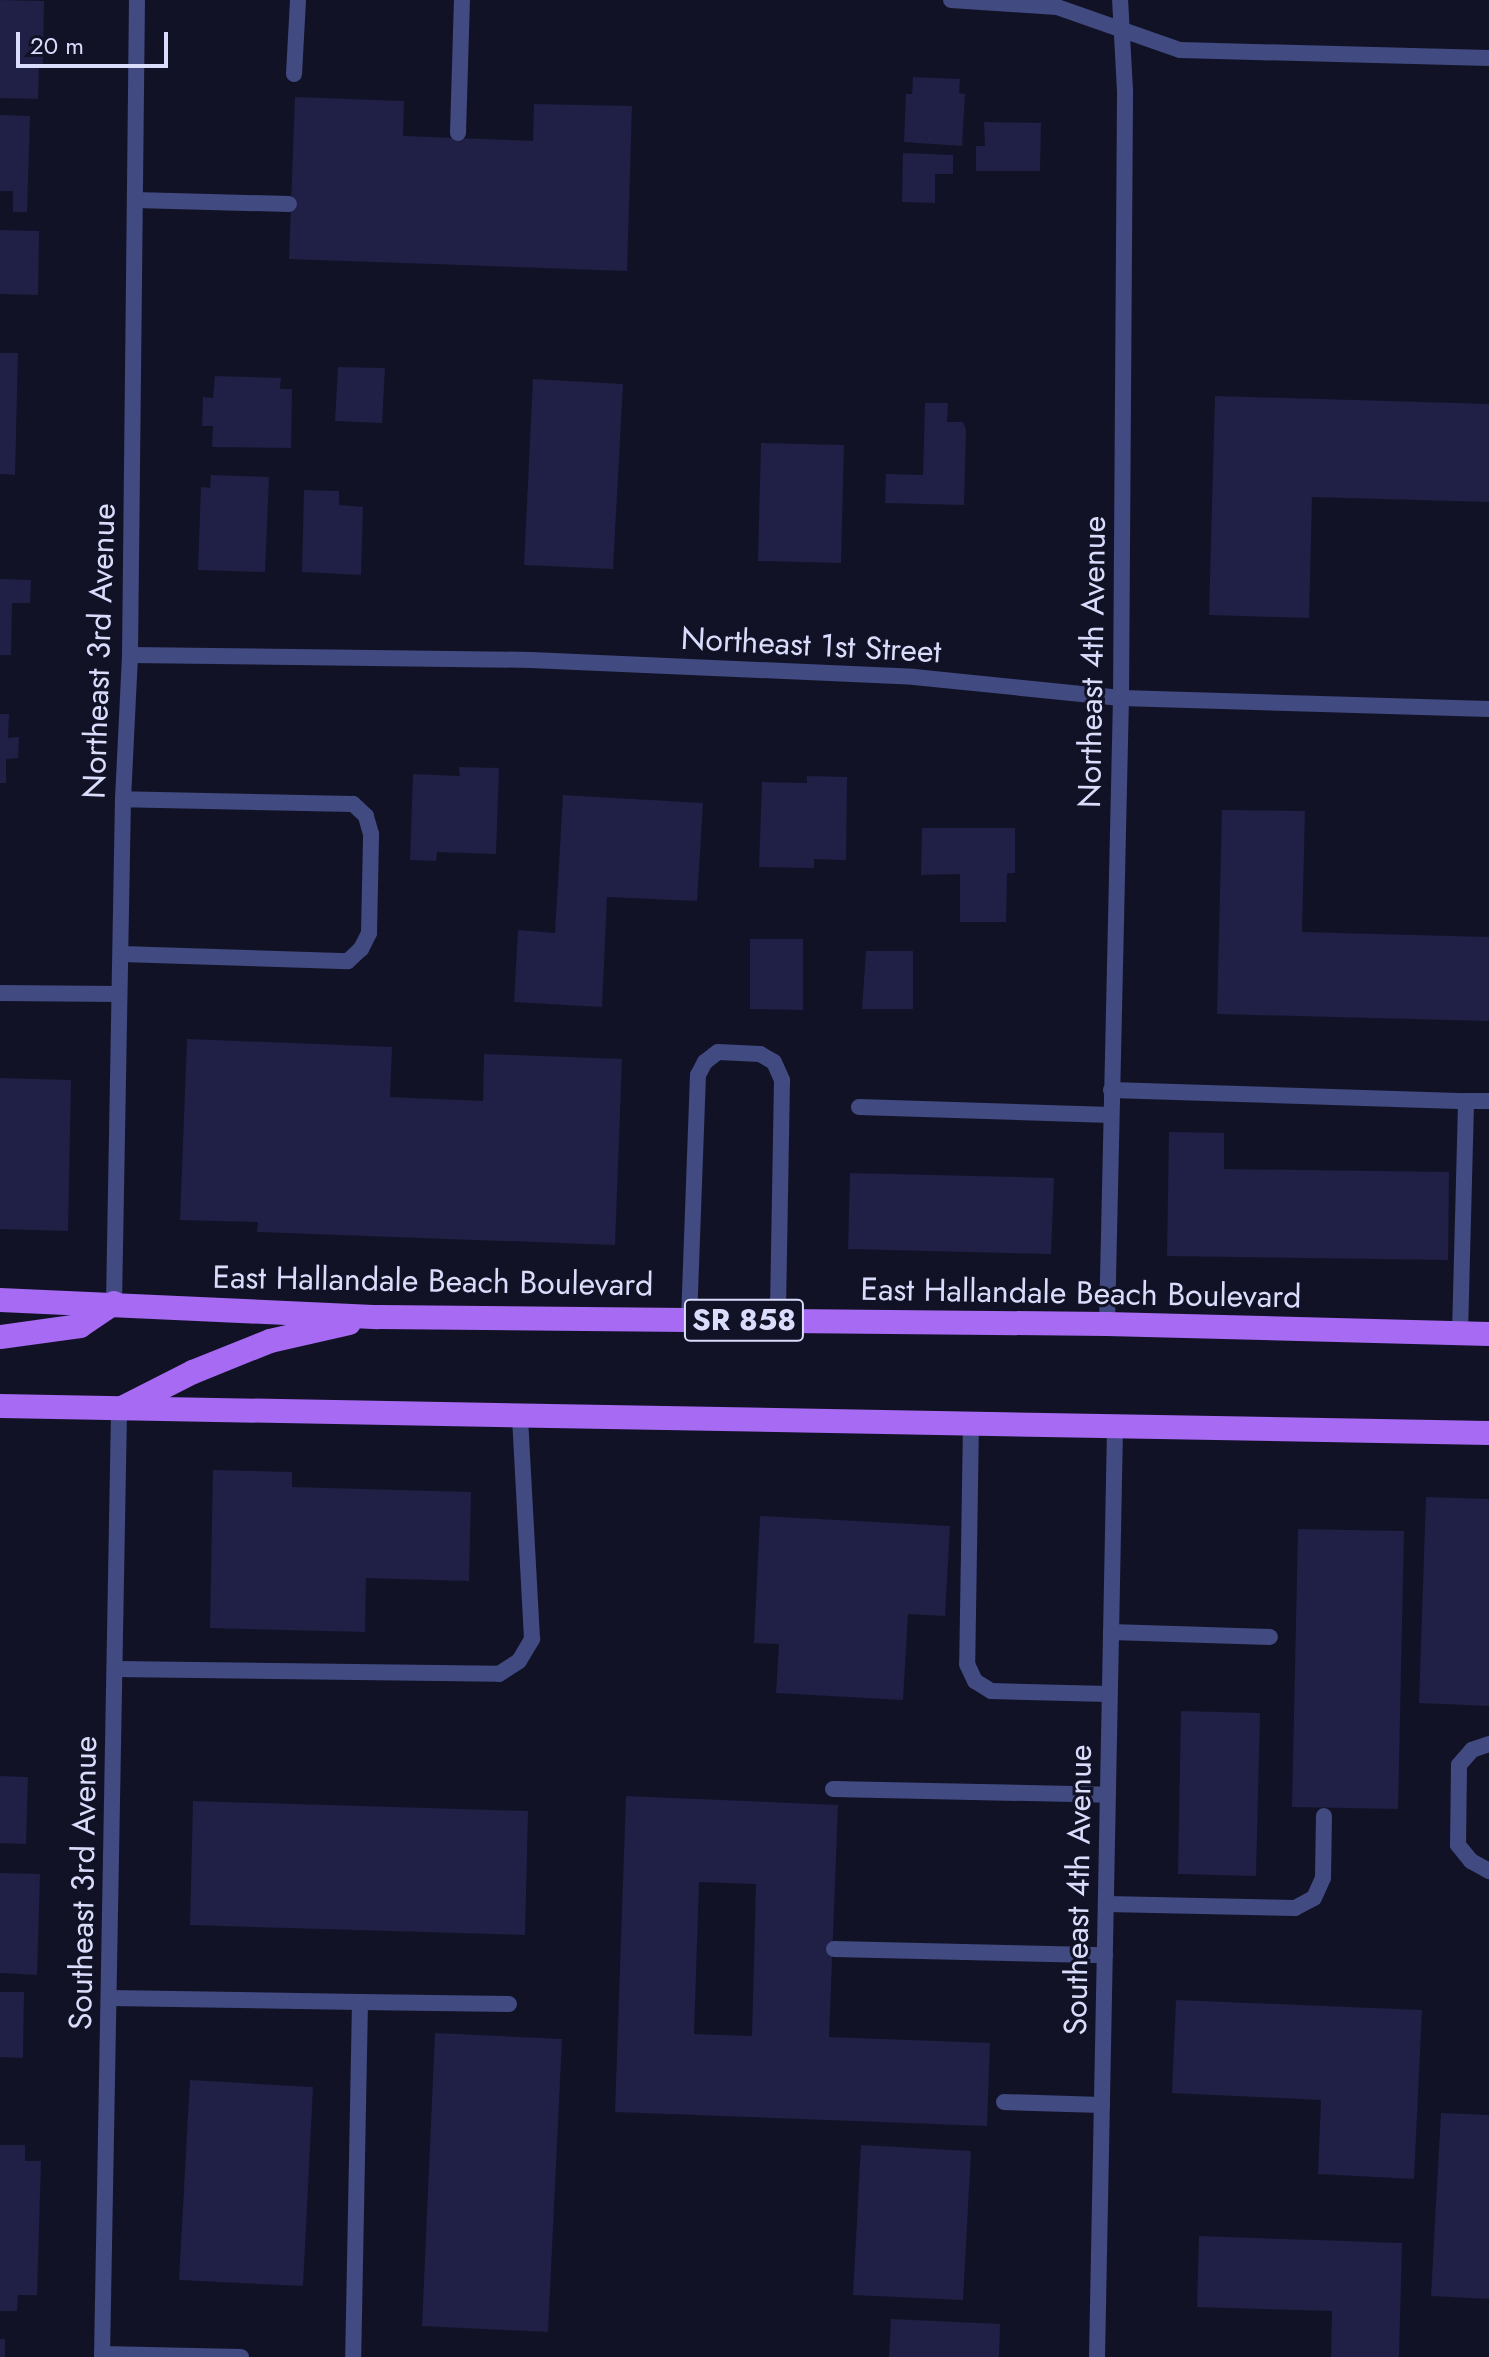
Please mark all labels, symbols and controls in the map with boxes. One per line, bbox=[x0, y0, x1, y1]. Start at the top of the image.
scale bar bbox=[20, 16, 172, 66]
text: 20 m bbox=[30, 28, 84, 63]
street label: Northeast 3rd Avenue bbox=[75, 503, 123, 799]
street label: Northeast 4th Avenue bbox=[1070, 516, 1114, 808]
street label: Northeast 1st Street bbox=[680, 619, 942, 671]
street label: East Hallandale Beach Boulevard bbox=[212, 1258, 654, 1304]
street label: East Hallandale Beach Boulevard bbox=[860, 1270, 1302, 1316]
road number: SR 858 bbox=[682, 1294, 806, 1346]
street label: Southeast 3rd Avenue bbox=[61, 1736, 105, 2030]
street label: Southeast 4th Avenue bbox=[1056, 1744, 1100, 2036]

